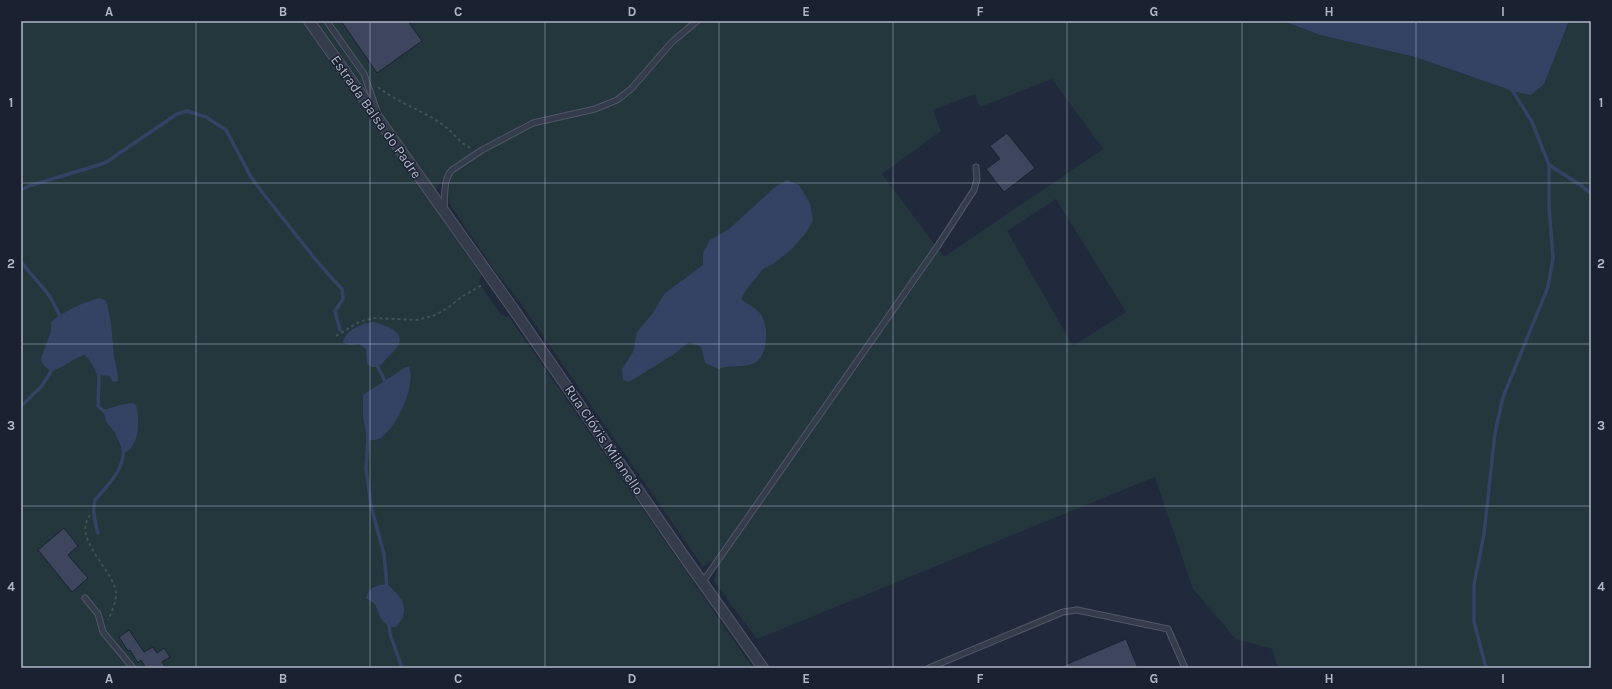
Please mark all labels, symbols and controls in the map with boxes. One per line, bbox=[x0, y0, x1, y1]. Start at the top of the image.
text: A bbox=[105, 4, 113, 19]
text: B bbox=[279, 4, 287, 19]
text: C bbox=[454, 4, 462, 19]
text: D bbox=[628, 4, 637, 19]
text: E bbox=[802, 4, 810, 19]
text: F bbox=[976, 4, 984, 19]
text: G bbox=[1150, 4, 1158, 19]
text: H bbox=[1324, 4, 1334, 19]
text: I bbox=[1501, 4, 1505, 19]
street label: Estrada Balsa do Padre bbox=[327, 52, 425, 182]
text: 1 bbox=[9, 95, 13, 110]
text: 1 bbox=[1599, 95, 1603, 110]
text: 2 bbox=[7, 256, 15, 271]
text: 2 bbox=[1597, 256, 1605, 271]
street label: Rua Clóvis Milanello bbox=[561, 382, 647, 498]
text: 3 bbox=[7, 418, 15, 433]
text: 3 bbox=[1597, 418, 1605, 433]
text: 4 bbox=[7, 579, 15, 594]
text: 4 bbox=[1597, 579, 1605, 594]
text: A bbox=[105, 671, 113, 686]
text: B bbox=[279, 671, 287, 686]
text: C bbox=[454, 671, 462, 686]
text: D bbox=[628, 671, 637, 686]
text: E bbox=[802, 671, 810, 686]
text: F bbox=[976, 671, 984, 686]
text: G bbox=[1150, 671, 1158, 686]
text: H bbox=[1324, 671, 1334, 686]
text: I bbox=[1501, 671, 1505, 686]

